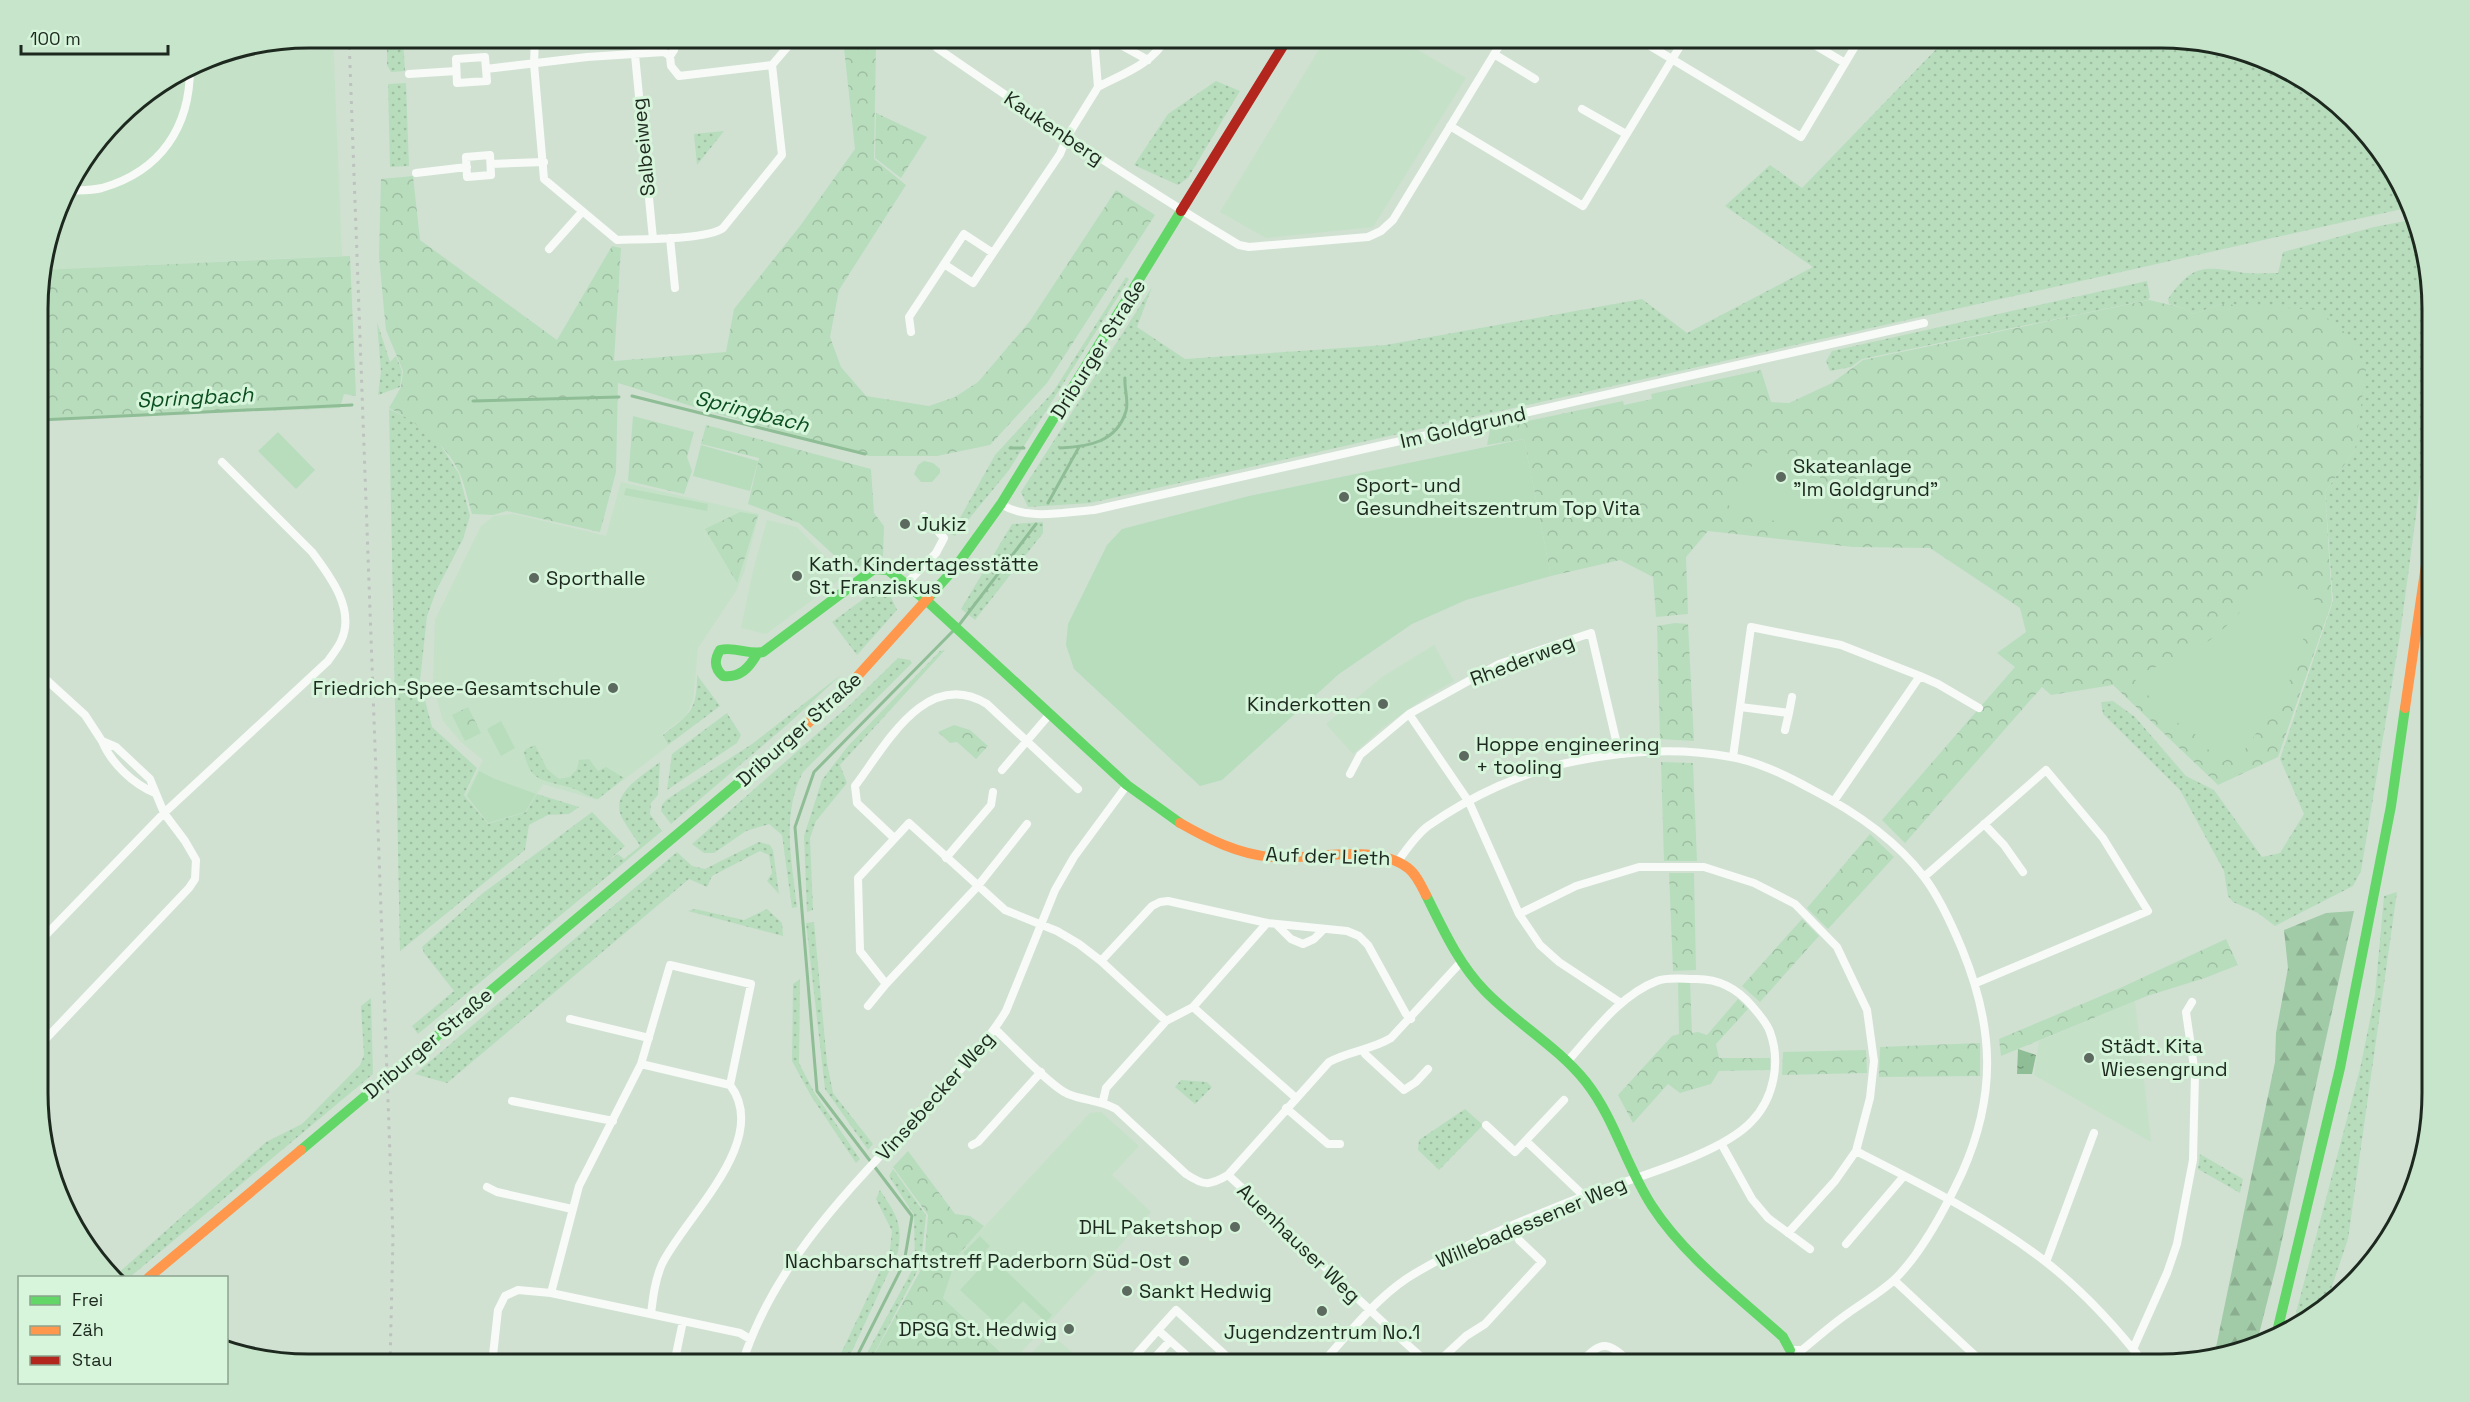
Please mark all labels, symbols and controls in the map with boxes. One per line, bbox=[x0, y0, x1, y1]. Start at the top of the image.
scale bar bbox=[21, 18, 168, 56]
text: 100 m bbox=[30, 27, 81, 50]
street label: Kaukenberg bbox=[999, 85, 1109, 171]
street label: Salbeiweg bbox=[625, 97, 661, 197]
street label: Driburger Straße bbox=[1045, 274, 1151, 424]
water label: Springbach bbox=[136, 380, 255, 414]
water label: Springbach bbox=[692, 384, 813, 438]
street label: Im Goldgrund bbox=[1398, 400, 1528, 454]
place label: Skateanlage "Im Goldgrund" bbox=[1793, 453, 1938, 502]
marker: Skateanlage "Im Goldgrund" bbox=[1774, 470, 1788, 484]
place label: Sport- und Gesundheitszentrum Top Vita bbox=[1356, 472, 1640, 521]
marker: Sport- und Gesundheitszentrum Top Vita bbox=[1337, 490, 1351, 504]
place label: Jukiz bbox=[917, 511, 967, 537]
marker: Jukiz bbox=[898, 517, 912, 531]
place label: Kath. Kindertagesstätte St. Franziskus bbox=[809, 551, 1039, 600]
place label: Sporthalle bbox=[546, 565, 646, 591]
marker: Kath. Kindertagesstätte St. Franziskus bbox=[790, 569, 804, 583]
marker: Sporthalle bbox=[527, 571, 541, 585]
street label: Rhederweg bbox=[1466, 628, 1578, 692]
street label: Driburger Straße bbox=[731, 666, 867, 792]
place label: Friedrich-Spee-Gesamtschule bbox=[313, 675, 601, 701]
marker: Friedrich-Spee-Gesamtschule bbox=[606, 681, 620, 695]
place label: Kinderkotten bbox=[1247, 691, 1371, 717]
marker: Kinderkotten bbox=[1376, 697, 1390, 711]
place label: Hoppe engineering + tooling bbox=[1476, 731, 1660, 780]
marker: Hoppe engineering + tooling bbox=[1457, 749, 1471, 763]
street label: Auf der Lieth bbox=[1265, 841, 1391, 871]
street label: Driburger Straße bbox=[358, 982, 498, 1104]
street label: Vinsebecker Weg bbox=[870, 1026, 1000, 1166]
place label: Städt. Kita Wiesengrund bbox=[2101, 1033, 2228, 1082]
marker: Städt. Kita Wiesengrund bbox=[2082, 1051, 2096, 1065]
street label: Willebadessener Weg bbox=[1432, 1170, 1630, 1274]
street label: Auenhauser Weg bbox=[1232, 1178, 1366, 1308]
place label: DHL Paketshop bbox=[1079, 1214, 1223, 1240]
marker: DHL Paketshop bbox=[1228, 1220, 1242, 1234]
place label: Nachbarschaftstreff Paderborn Süd-Ost bbox=[785, 1248, 1172, 1274]
marker: Nachbarschaftstreff Paderborn Süd-Ost bbox=[1177, 1254, 1191, 1268]
legend bbox=[18, 1276, 228, 1384]
place label: Sankt Hedwig bbox=[1139, 1278, 1272, 1304]
marker: Sankt Hedwig bbox=[1120, 1284, 1134, 1298]
text: Frei bbox=[72, 1288, 103, 1311]
marker: Jugendzentrum No.1 bbox=[1315, 1304, 1329, 1318]
place label: DPSG St. Hedwig bbox=[899, 1316, 1057, 1342]
text: Zäh bbox=[72, 1318, 104, 1341]
place label: Jugendzentrum No.1 bbox=[1224, 1319, 1420, 1345]
marker: DPSG St. Hedwig bbox=[1062, 1322, 1076, 1336]
text: Stau bbox=[72, 1348, 112, 1371]

